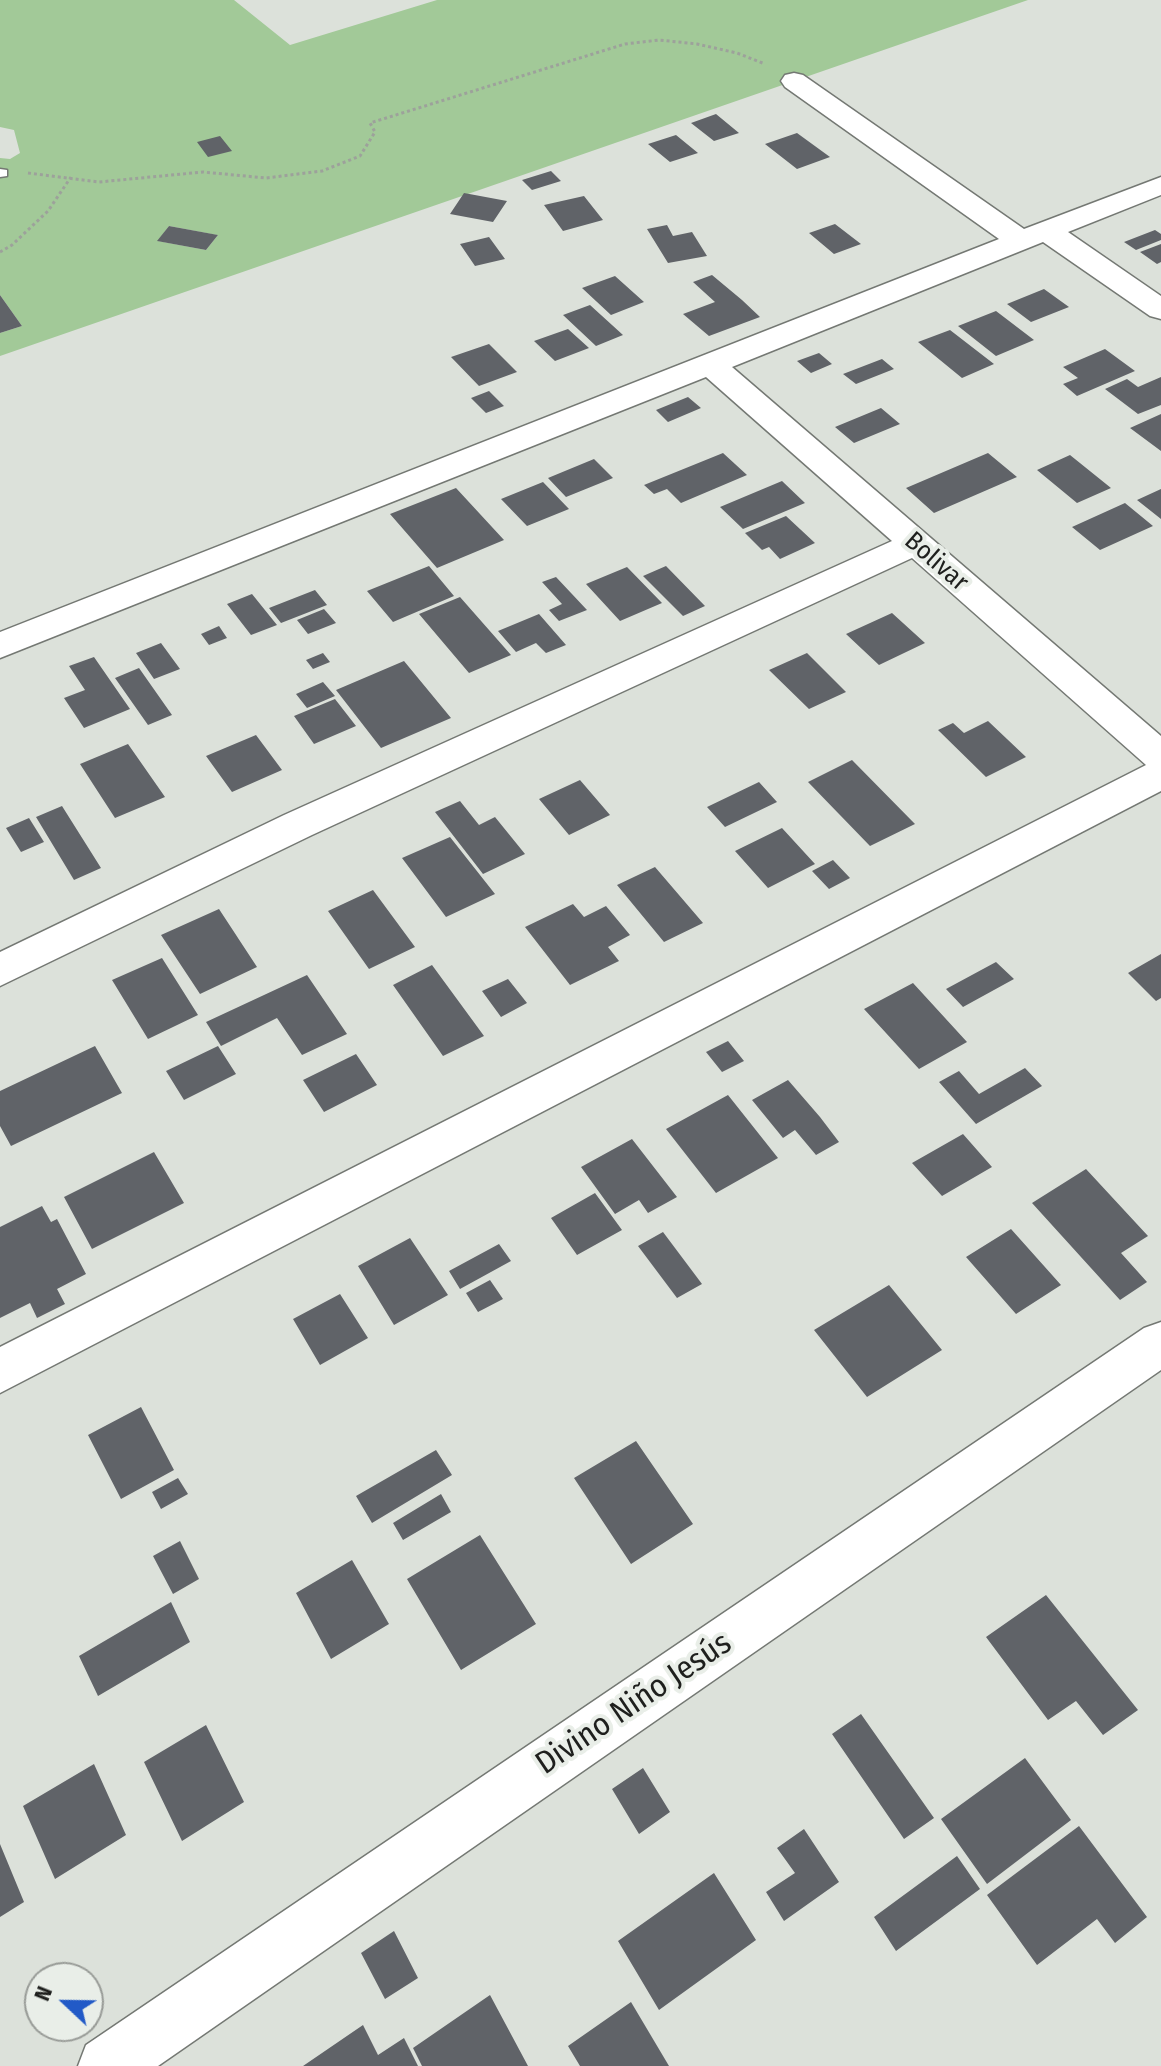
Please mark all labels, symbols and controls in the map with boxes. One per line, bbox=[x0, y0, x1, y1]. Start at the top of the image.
street label: Bolivar bbox=[898, 526, 974, 598]
street label: Divino Niño Jesús bbox=[529, 1624, 739, 1784]
north arrow bbox=[24, 1962, 104, 2042]
text: N bbox=[28, 1982, 58, 2005]

